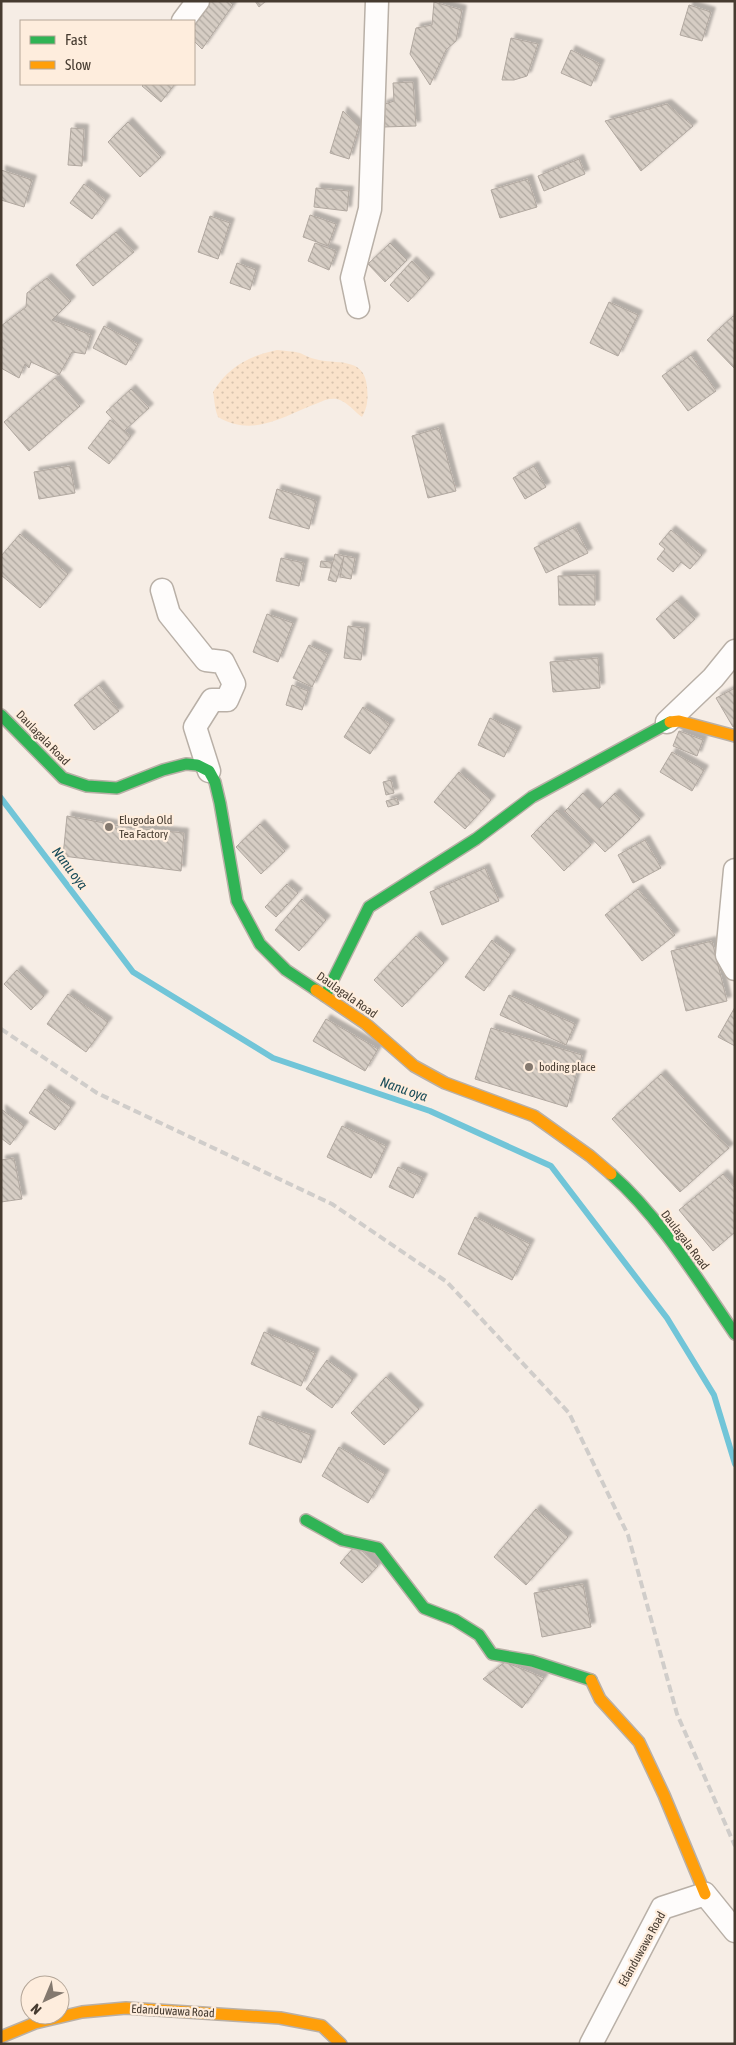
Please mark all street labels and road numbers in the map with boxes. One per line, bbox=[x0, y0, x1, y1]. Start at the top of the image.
street label: Daulagala Road bbox=[13, 708, 73, 768]
street label: Daulagala Road bbox=[314, 969, 380, 1021]
street label: Daulagala Road bbox=[658, 1208, 712, 1272]
street label: Edanduwawa Road bbox=[616, 1909, 668, 1989]
street label: Edanduwawa Road bbox=[131, 2002, 215, 2020]

